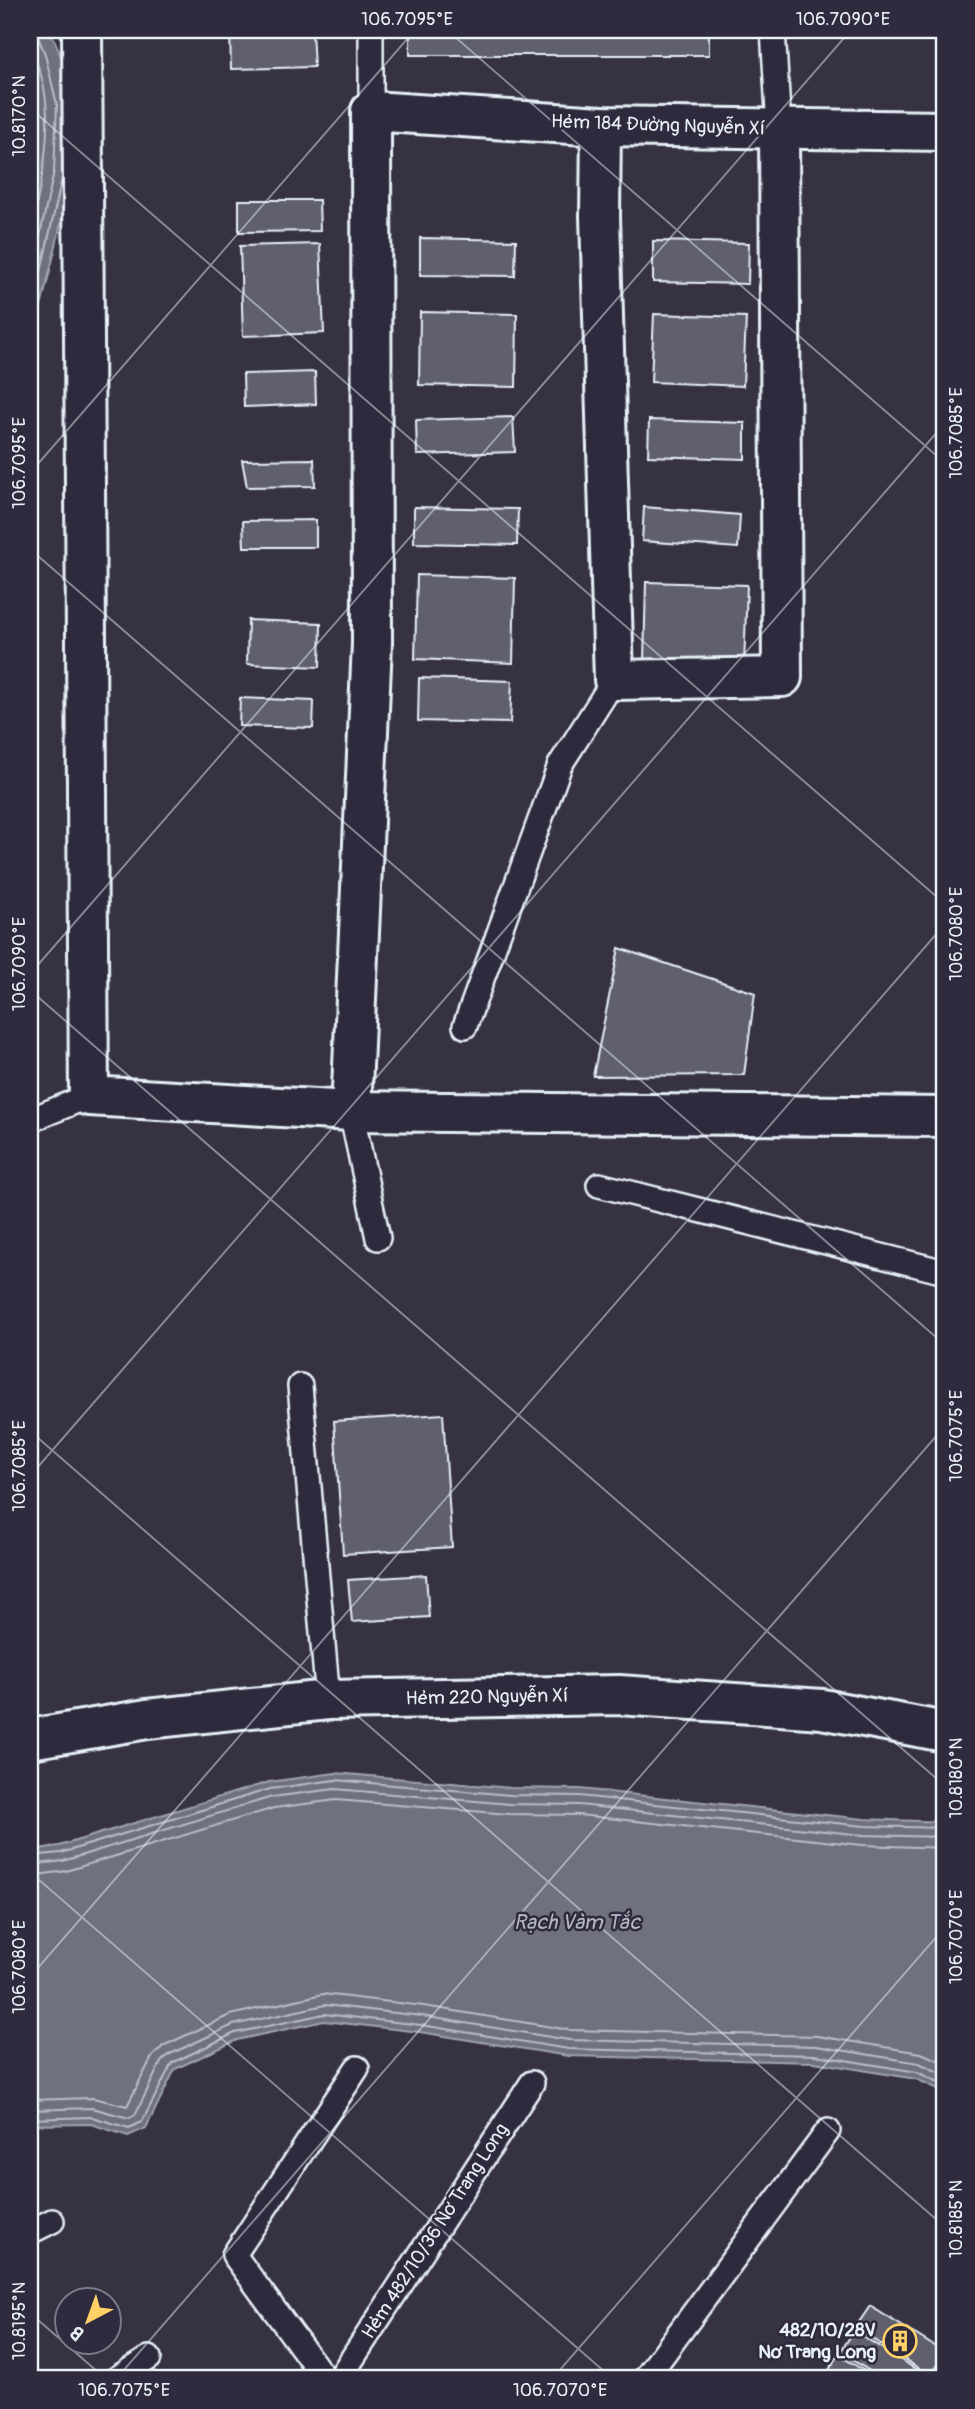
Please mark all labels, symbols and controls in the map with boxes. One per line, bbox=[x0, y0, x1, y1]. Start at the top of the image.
text: 106.7095°E bbox=[361, 8, 453, 31]
text: 106.7090°E bbox=[796, 8, 890, 31]
text: 10.8170°N bbox=[8, 75, 31, 157]
street label: Hẻm 184 Đường Nguyễn Xí bbox=[551, 109, 765, 141]
text: 106.7085°E bbox=[945, 387, 968, 479]
text: 106.7095°E bbox=[8, 417, 31, 509]
text: 106.7080°E bbox=[945, 887, 968, 981]
text: 106.7090°E bbox=[8, 917, 31, 1011]
text: 106.7075°E bbox=[945, 1390, 968, 1482]
text: 106.7085°E bbox=[8, 1420, 31, 1512]
street label: Hẻm 220 Nguyễn Xí bbox=[406, 1684, 568, 1710]
text: 10.8180°N bbox=[945, 1738, 968, 1818]
text: 106.7070°E bbox=[945, 1890, 968, 1984]
water label: Rạch Vàm Tắc bbox=[514, 1909, 641, 1936]
text: 106.7080°E bbox=[8, 1920, 31, 2014]
street label: Hẻm 482/10/36 Nơ Trang Long bbox=[356, 2119, 514, 2343]
text: 10.8185°N bbox=[945, 2180, 968, 2258]
text: 10.8195°N bbox=[8, 2282, 31, 2360]
north arrow bbox=[52, 2286, 122, 2356]
place label: 482/10/28V Nơ Trang Long bbox=[758, 2318, 876, 2364]
text: B bbox=[65, 2320, 89, 2346]
building icon: 482/10/28V Nơ Trang Long bbox=[881, 2322, 919, 2360]
text: 106.7075°E bbox=[78, 2379, 170, 2402]
text: 106.7070°E bbox=[513, 2379, 607, 2402]

